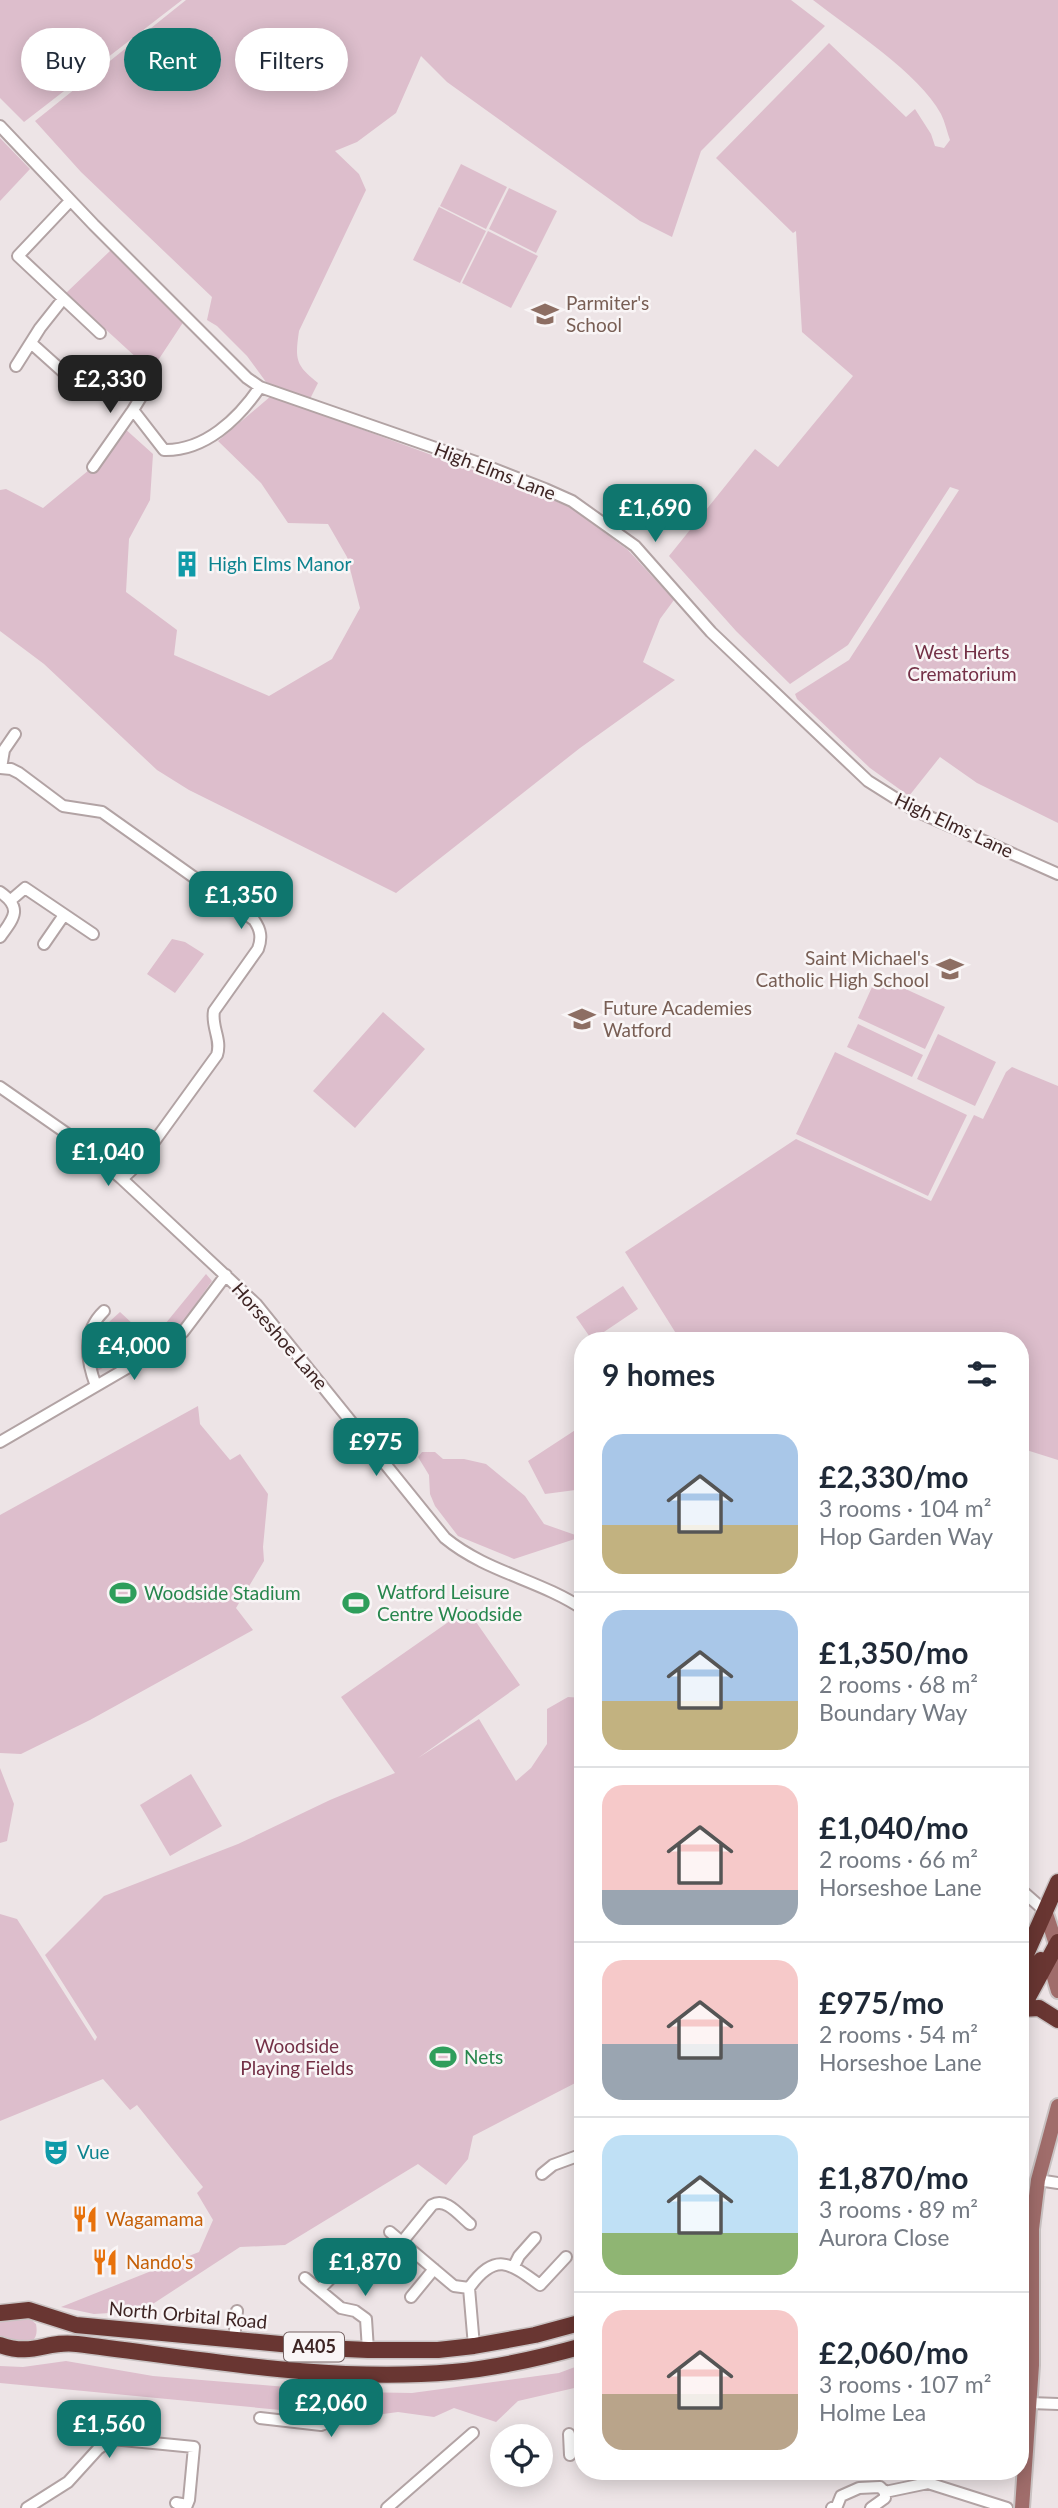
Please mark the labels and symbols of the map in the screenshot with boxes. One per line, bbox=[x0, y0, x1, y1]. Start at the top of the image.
place label: Parmiter's School bbox=[566, 291, 649, 336]
school or university icon: Parmiter's School bbox=[530, 299, 560, 329]
pin: £2,330 bbox=[53, 356, 167, 415]
street label: High Elms Lane bbox=[431, 437, 559, 504]
pin: £1,690 bbox=[598, 484, 712, 544]
building icon: High Elms Manor bbox=[172, 549, 202, 579]
place label: High Elms Manor bbox=[208, 552, 352, 575]
park label: West Herts Crematorium bbox=[907, 640, 1017, 685]
street label: High Elms Lane bbox=[891, 787, 1017, 862]
pin: £1,350 bbox=[184, 872, 298, 931]
place label: Saint Michael's Catholic High School bbox=[756, 946, 929, 991]
school or university icon: Saint Michael's Catholic High School bbox=[935, 954, 965, 984]
place label: Future Academies Watford bbox=[603, 996, 752, 1041]
school or university icon: Future Academies Watford bbox=[567, 1004, 597, 1034]
pin: £1,040 bbox=[51, 1128, 165, 1188]
street label: Horseshoe Lane bbox=[228, 1277, 333, 1394]
pin: £4,000 bbox=[77, 1322, 191, 1382]
pin: £975 bbox=[335, 1418, 417, 1478]
sports icon: Woodside Stadium bbox=[108, 1578, 138, 1608]
place label: Watford Leisure Centre Woodside bbox=[377, 1580, 522, 1625]
place label: Woodside Stadium bbox=[144, 1581, 301, 1604]
sports icon: Watford Leisure Centre Woodside bbox=[341, 1588, 371, 1618]
park label: Woodside Playing Fields bbox=[240, 2034, 354, 2079]
sports icon: Nets bbox=[428, 2042, 458, 2072]
place label: Nets bbox=[464, 2045, 503, 2068]
theatre icon: Vue bbox=[41, 2137, 71, 2167]
place label: Vue bbox=[77, 2140, 110, 2163]
restaurant icon: Wagamama bbox=[70, 2204, 100, 2234]
place label: Wagamama bbox=[106, 2207, 204, 2230]
pin: £1,870 bbox=[308, 2238, 422, 2298]
restaurant icon: Nando's bbox=[90, 2247, 120, 2277]
place label: Nando's bbox=[126, 2250, 193, 2273]
street label: North Orbital Road bbox=[108, 2296, 268, 2333]
road number: A405 bbox=[284, 2332, 344, 2362]
pin: £2,060 bbox=[274, 2380, 388, 2439]
pin: £1,560 bbox=[52, 2400, 166, 2460]

